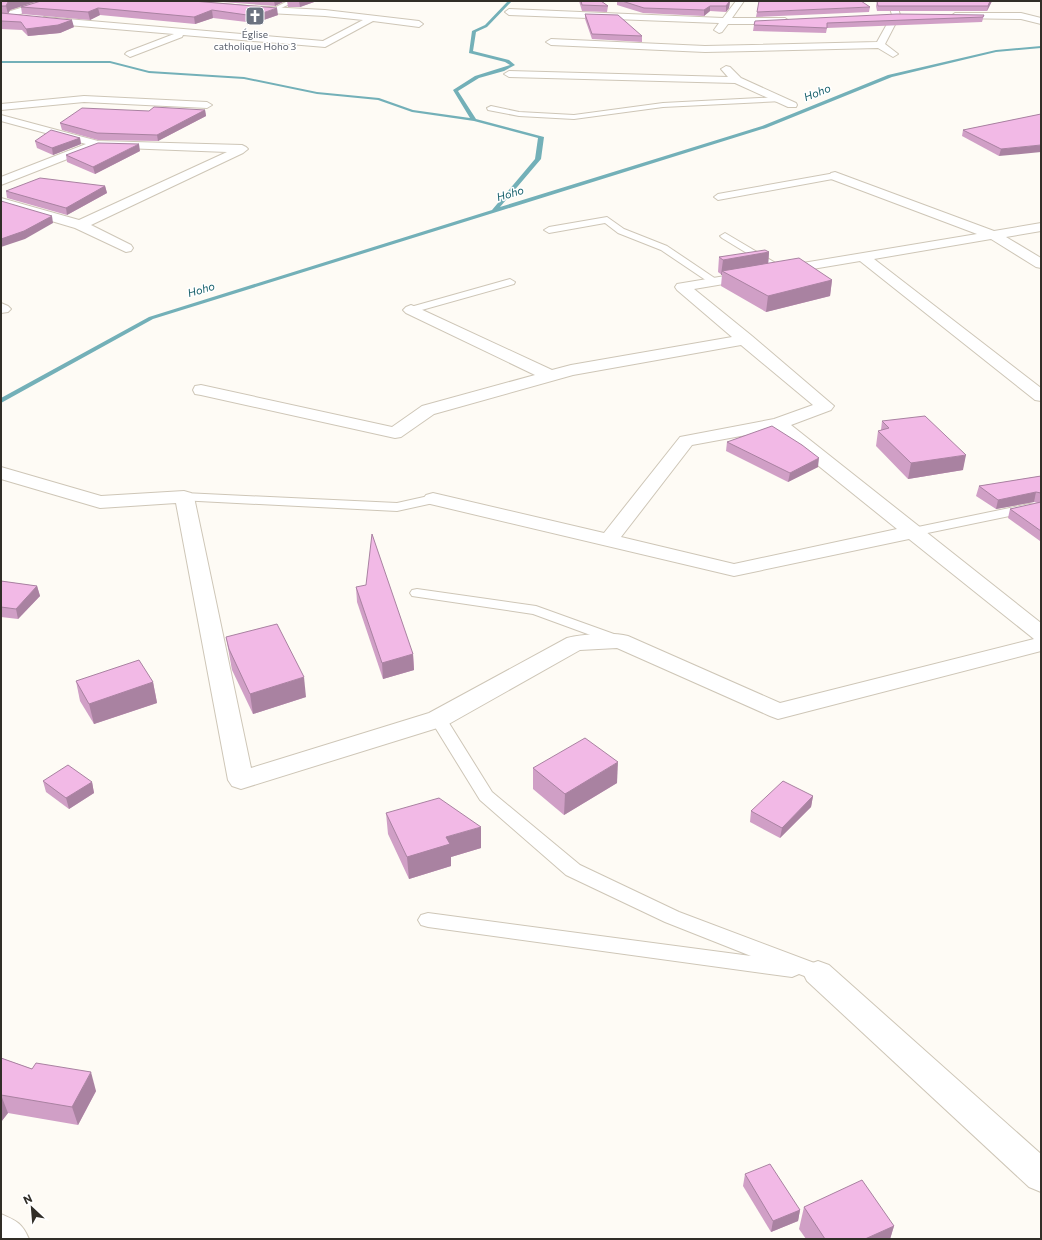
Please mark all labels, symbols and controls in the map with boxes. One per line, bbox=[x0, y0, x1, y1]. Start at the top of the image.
church icon: Église catholique Hoho 3 bbox=[244, 5, 266, 27]
place label: Église catholique Hoho 3 bbox=[214, 28, 297, 52]
water label: Hoho bbox=[802, 81, 833, 103]
water label: Hoho bbox=[495, 183, 526, 203]
water label: Hoho bbox=[186, 279, 217, 299]
north arrow bbox=[12, 1188, 52, 1228]
text: N bbox=[21, 1191, 34, 1206]

